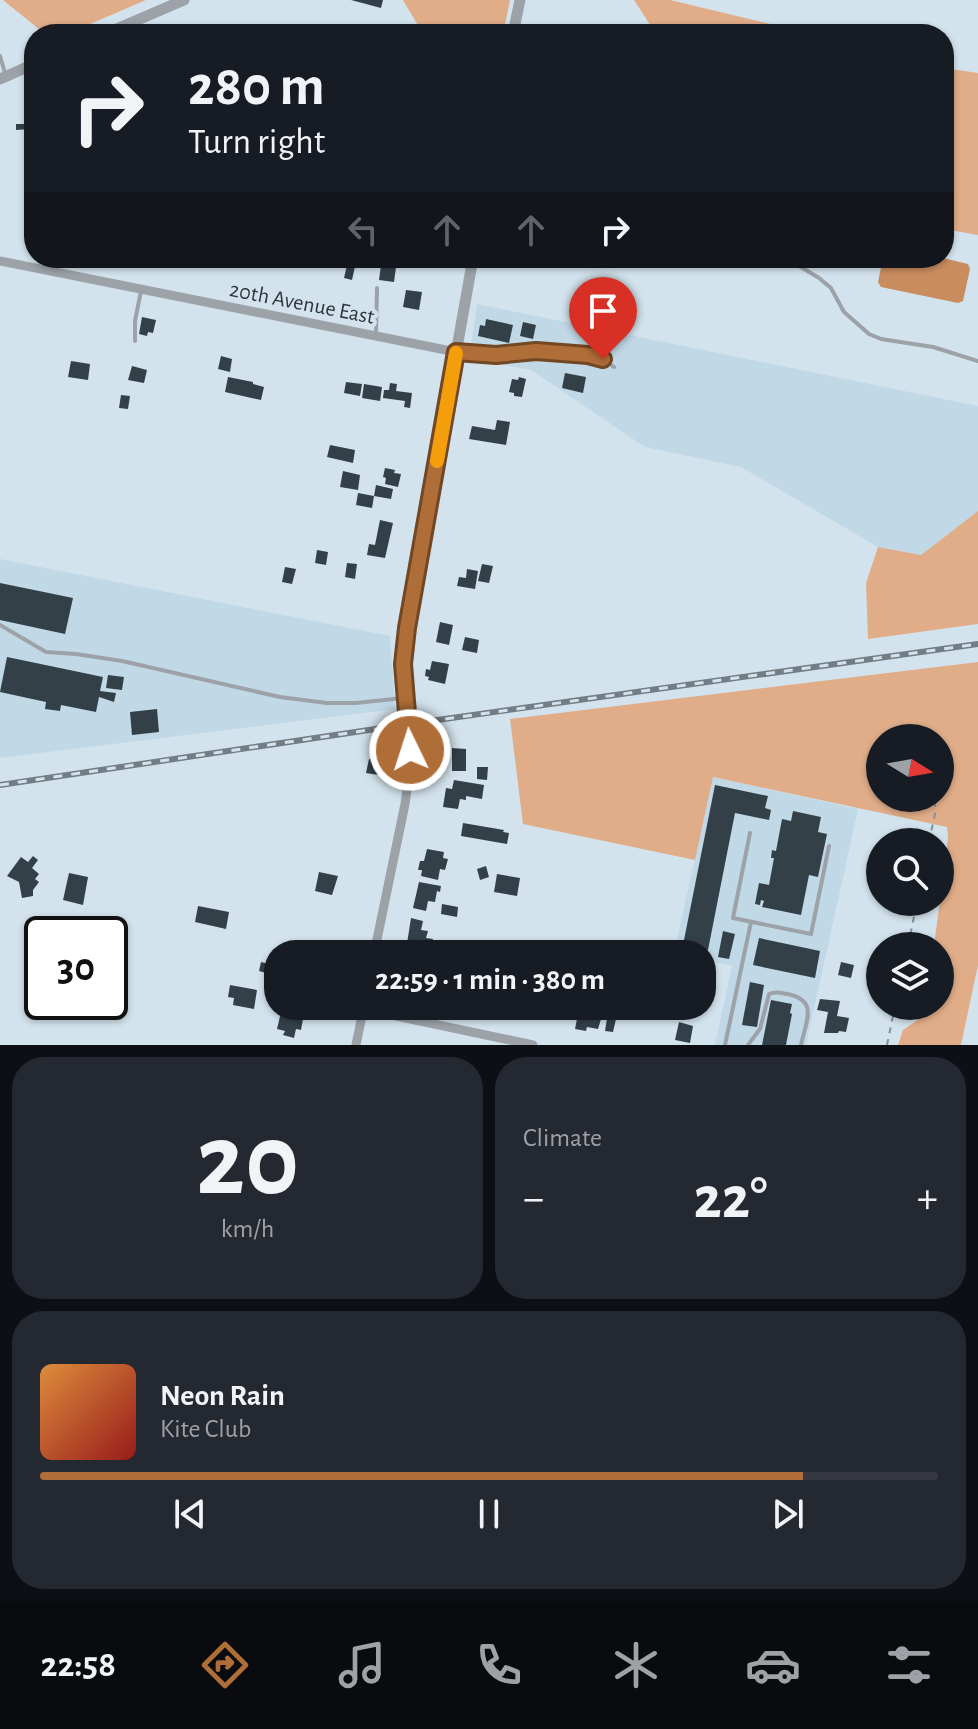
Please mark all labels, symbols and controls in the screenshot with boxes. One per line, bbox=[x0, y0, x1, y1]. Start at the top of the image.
icon: right bbox=[56, 56, 160, 160]
text: 280 m bbox=[188, 59, 325, 115]
text: Turn right bbox=[188, 124, 325, 160]
icon: left bbox=[341, 208, 385, 252]
icon: ahead bbox=[425, 208, 469, 252]
icon: ahead bbox=[509, 208, 553, 252]
icon: right bbox=[593, 208, 637, 252]
pin bbox=[569, 277, 637, 359]
street label: 20th Avenue East bbox=[228, 278, 376, 328]
icon: arrive bbox=[581, 289, 625, 333]
position arrow bbox=[368, 708, 452, 792]
north arrow bbox=[866, 724, 954, 812]
map controls bbox=[866, 724, 954, 1020]
button: search bbox=[866, 828, 954, 916]
speed limit sign: 30 bbox=[24, 916, 128, 1020]
button: layers bbox=[866, 932, 954, 1020]
text: 22:59 · 1 min · 380 m bbox=[375, 965, 605, 995]
text: 20 bbox=[196, 1110, 299, 1214]
text: Climate bbox=[523, 1125, 602, 1151]
text: 22° bbox=[693, 1169, 768, 1229]
text: − bbox=[523, 1177, 544, 1221]
text: + bbox=[917, 1177, 938, 1221]
text: km/h bbox=[221, 1216, 274, 1242]
text: Neon Rain bbox=[160, 1381, 285, 1411]
text: Kite Club bbox=[160, 1416, 251, 1442]
icon: previous bbox=[168, 1492, 212, 1536]
icon: pause bbox=[467, 1492, 511, 1536]
icon: next bbox=[766, 1492, 810, 1536]
icon: directions bbox=[197, 1637, 253, 1693]
icon: music bbox=[334, 1637, 390, 1693]
icon: phone bbox=[471, 1637, 527, 1693]
icon: climate bbox=[608, 1637, 664, 1693]
icon: car bbox=[745, 1637, 801, 1693]
icon: filters bbox=[881, 1637, 937, 1693]
text: 22:58 bbox=[40, 1647, 116, 1683]

